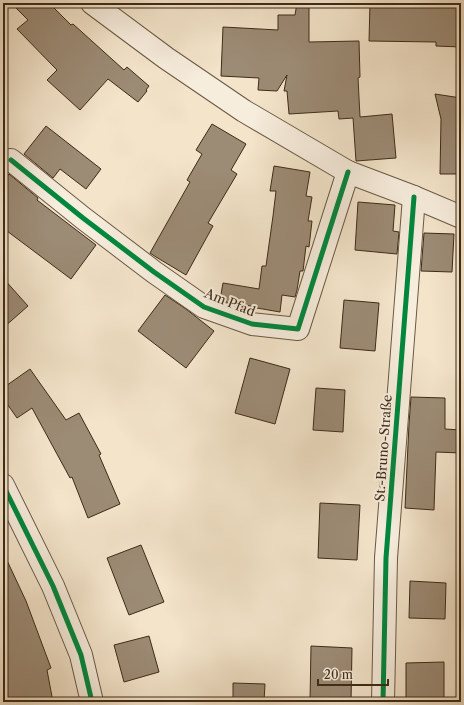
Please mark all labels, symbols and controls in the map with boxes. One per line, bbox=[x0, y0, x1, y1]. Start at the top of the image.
street label: Am Pfad bbox=[201, 284, 258, 319]
street label: St.-Bruno-Straße bbox=[371, 394, 395, 502]
scale bar bbox=[318, 661, 388, 687]
text: 20 m bbox=[324, 667, 353, 682]

